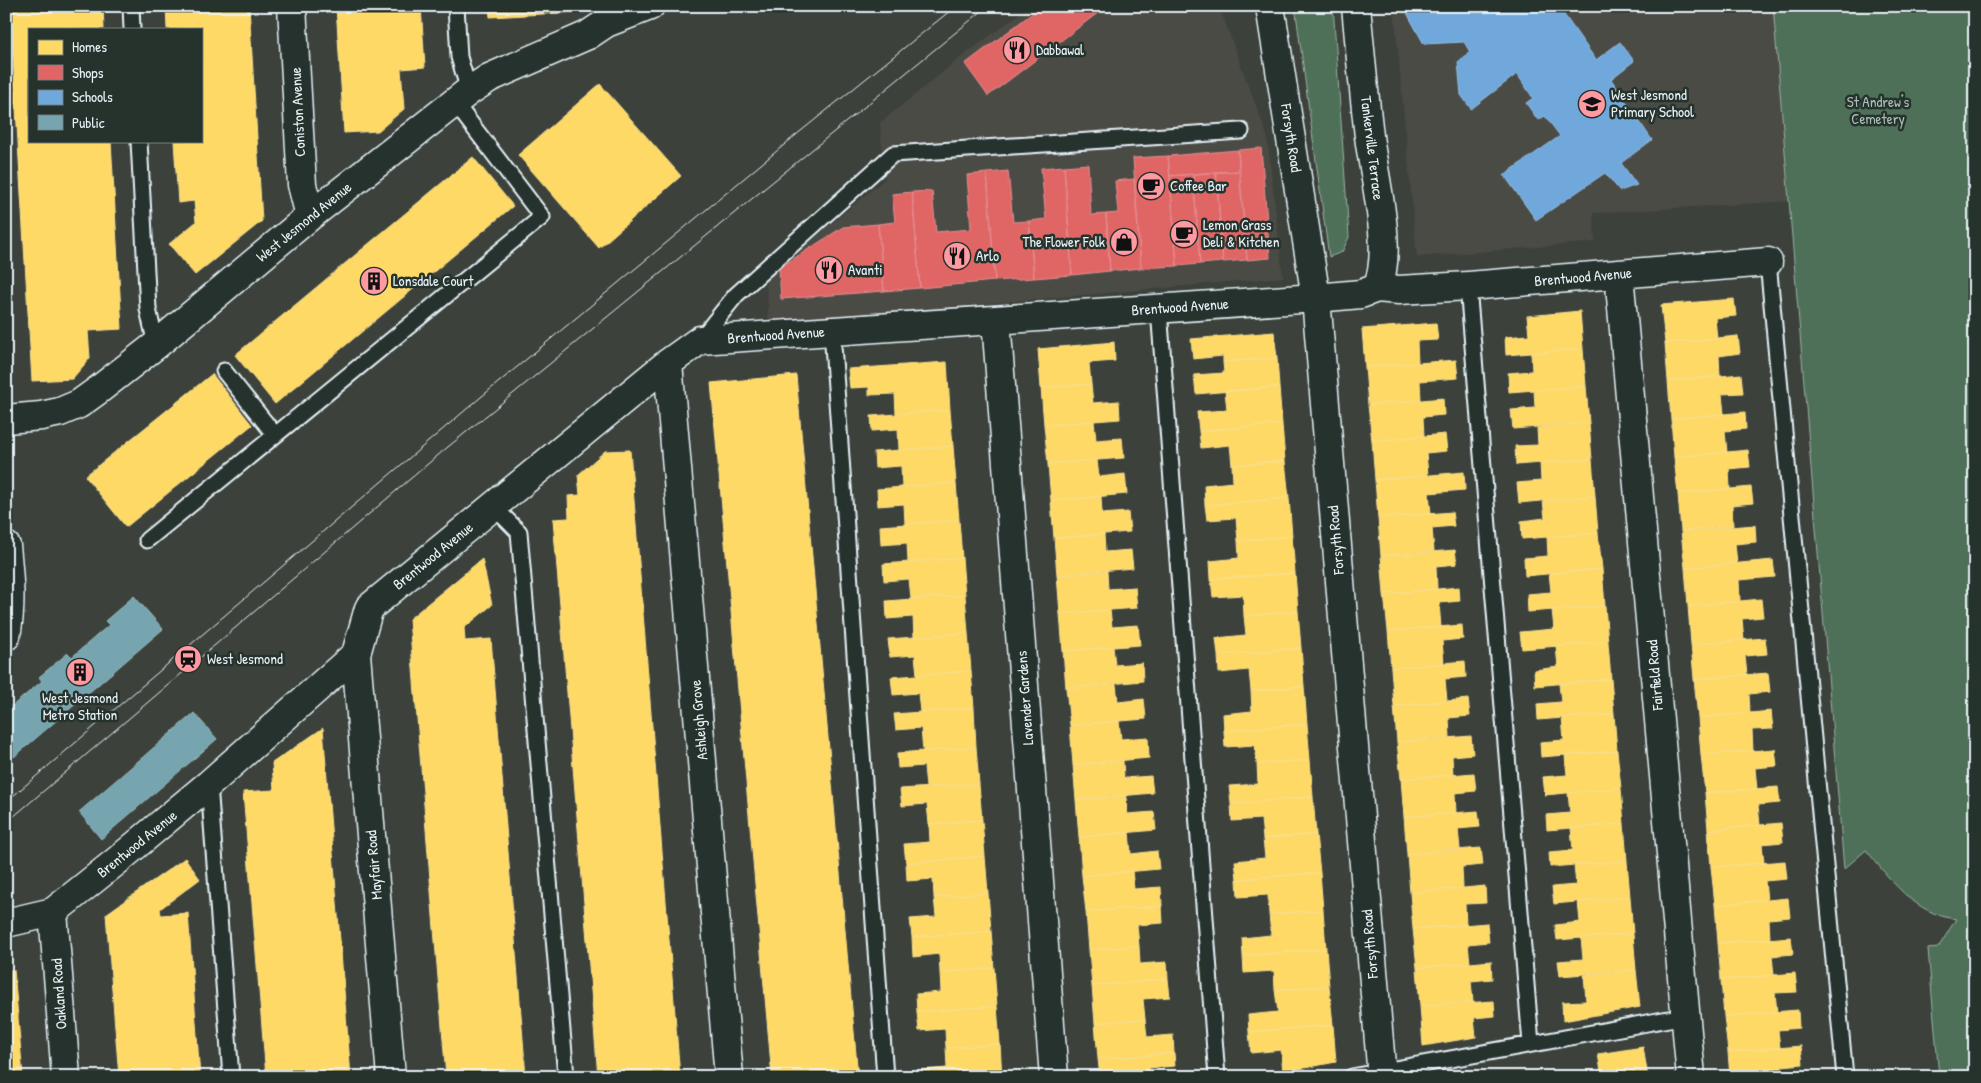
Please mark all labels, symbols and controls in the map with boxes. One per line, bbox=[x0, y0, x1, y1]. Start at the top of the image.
legend bbox=[28, 28, 202, 142]
restaurant icon: Dabbawal bbox=[1002, 35, 1032, 65]
text: Homes bbox=[72, 36, 107, 57]
place label: Dabbawal bbox=[1036, 39, 1084, 60]
text: Shops bbox=[72, 62, 104, 83]
street label: Coniston Avenue bbox=[285, 67, 310, 157]
place label: West Jesmond Primary School bbox=[1611, 84, 1694, 122]
text: Schools bbox=[72, 86, 113, 107]
school or university icon: West Jesmond Primary School bbox=[1577, 89, 1607, 119]
park label: St Andrew's Cemetery bbox=[1847, 91, 1909, 129]
street label: Tankerville Terrace bbox=[1356, 94, 1389, 201]
street label: Forsyth Road bbox=[1276, 101, 1307, 174]
text: Public bbox=[72, 112, 105, 133]
cafe icon: Coffee Bar bbox=[1136, 171, 1166, 201]
place label: Coffee Bar bbox=[1170, 175, 1227, 196]
street label: West Jesmond Avenue bbox=[252, 177, 356, 267]
place label: Lemon Grass Deli & Kitchen bbox=[1203, 214, 1280, 252]
cafe icon: Lemon Grass Deli & Kitchen bbox=[1169, 219, 1199, 249]
shop icon: The Flower Folk bbox=[1109, 227, 1139, 257]
place label: The Flower Folk bbox=[1023, 231, 1105, 252]
restaurant icon: Arlo bbox=[942, 241, 972, 271]
place label: Arlo bbox=[976, 245, 999, 266]
restaurant icon: Avanti bbox=[814, 255, 844, 285]
place label: Avanti bbox=[848, 259, 883, 280]
street label: Brentwood Avenue bbox=[1533, 262, 1633, 291]
building icon: Lonsdale Court bbox=[359, 266, 389, 296]
place label: Lonsdale Court bbox=[393, 270, 474, 291]
street label: Brentwood Avenue bbox=[1131, 293, 1229, 320]
street label: Brentwood Avenue bbox=[727, 321, 825, 348]
street label: Forsyth Road bbox=[1322, 505, 1349, 576]
street label: Brentwood Avenue bbox=[388, 517, 477, 595]
street label: Fairfield Road bbox=[1641, 639, 1668, 712]
station icon: West Jesmond bbox=[173, 644, 203, 674]
place label: West Jesmond bbox=[207, 648, 283, 669]
street label: Lavender Gardens bbox=[1011, 650, 1038, 746]
building icon: West Jesmond Metro Station bbox=[65, 657, 95, 687]
street label: Ashleigh Grove bbox=[685, 679, 712, 761]
place label: West Jesmond Metro Station bbox=[42, 687, 118, 725]
street label: Brentwood Avenue bbox=[92, 805, 181, 883]
street label: Mayfair Road bbox=[360, 829, 387, 901]
street label: Forsyth Road bbox=[1356, 909, 1383, 980]
street label: Oakland Road bbox=[46, 958, 71, 1030]

